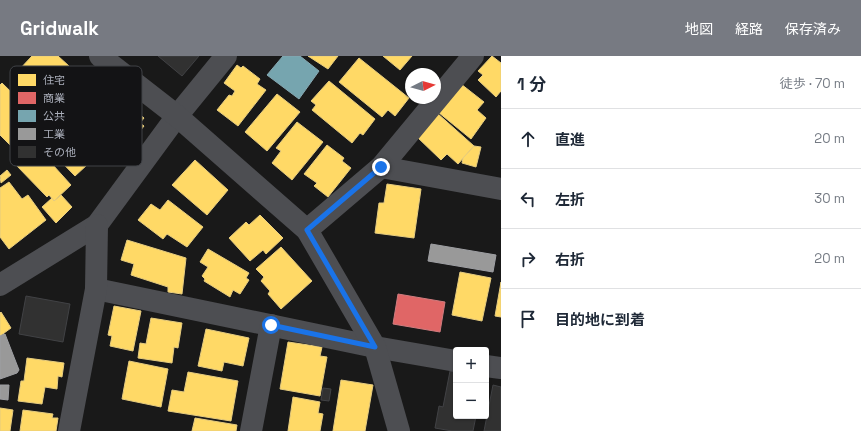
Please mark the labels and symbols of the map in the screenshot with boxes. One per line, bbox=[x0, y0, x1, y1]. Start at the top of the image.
legend bbox=[10, 66, 142, 166]
north arrow bbox=[405, 68, 441, 104]
text: 住宅 bbox=[43, 73, 65, 87]
text: 商業 bbox=[43, 91, 65, 105]
text: 公共 bbox=[43, 109, 65, 123]
text: 工業 bbox=[43, 127, 65, 141]
text: その他 bbox=[43, 145, 76, 159]
route end bbox=[372, 158, 390, 176]
route start bbox=[262, 316, 280, 334]

